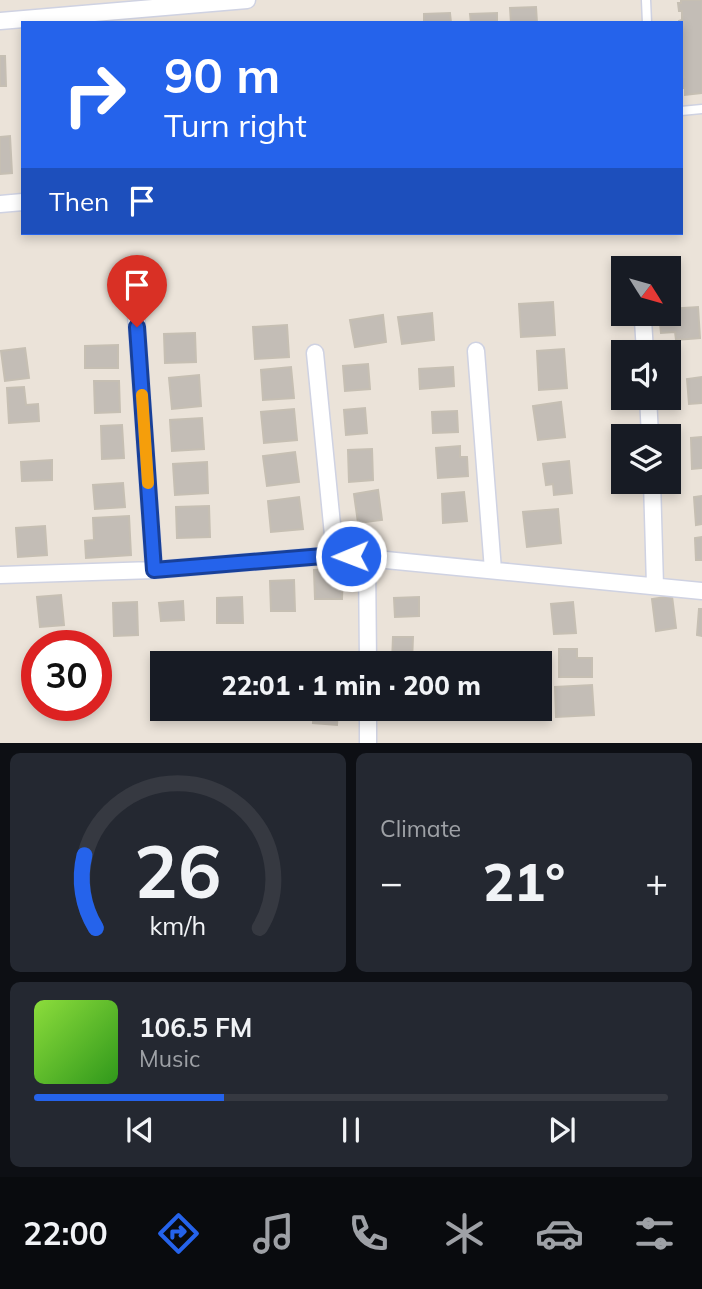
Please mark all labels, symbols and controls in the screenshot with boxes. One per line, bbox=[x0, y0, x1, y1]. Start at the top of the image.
text: 90 m bbox=[164, 44, 280, 105]
icon: right bbox=[49, 49, 140, 140]
text: Turn right bbox=[164, 105, 307, 145]
icon: arrive bbox=[123, 182, 161, 220]
text: Then bbox=[49, 185, 109, 218]
pin bbox=[107, 255, 167, 327]
north arrow bbox=[611, 256, 681, 326]
map controls bbox=[611, 256, 681, 494]
icon: arrive bbox=[118, 266, 156, 304]
button: sound bbox=[611, 340, 681, 410]
button: layers bbox=[611, 424, 681, 494]
position arrow bbox=[314, 519, 388, 593]
speed limit sign: 30 bbox=[21, 630, 112, 721]
text: 22:01 · 1 min · 200 m bbox=[221, 669, 481, 702]
text: Climate bbox=[380, 814, 461, 843]
text: 26 bbox=[134, 826, 222, 917]
text: 21° bbox=[483, 849, 565, 914]
text: − bbox=[380, 858, 403, 906]
text: + bbox=[645, 858, 668, 906]
text: km/h bbox=[150, 910, 206, 941]
text: 106.5 FM bbox=[139, 1011, 252, 1044]
text: Music bbox=[139, 1044, 200, 1073]
icon: previous bbox=[121, 1111, 159, 1149]
icon: pause bbox=[332, 1111, 370, 1149]
icon: next bbox=[543, 1111, 581, 1149]
icon: directions bbox=[154, 1209, 203, 1258]
icon: music bbox=[249, 1209, 298, 1258]
icon: phone bbox=[344, 1209, 393, 1258]
icon: climate bbox=[440, 1209, 489, 1258]
icon: car bbox=[535, 1209, 584, 1258]
icon: filters bbox=[630, 1209, 679, 1258]
text: 22:00 bbox=[23, 1213, 108, 1253]

